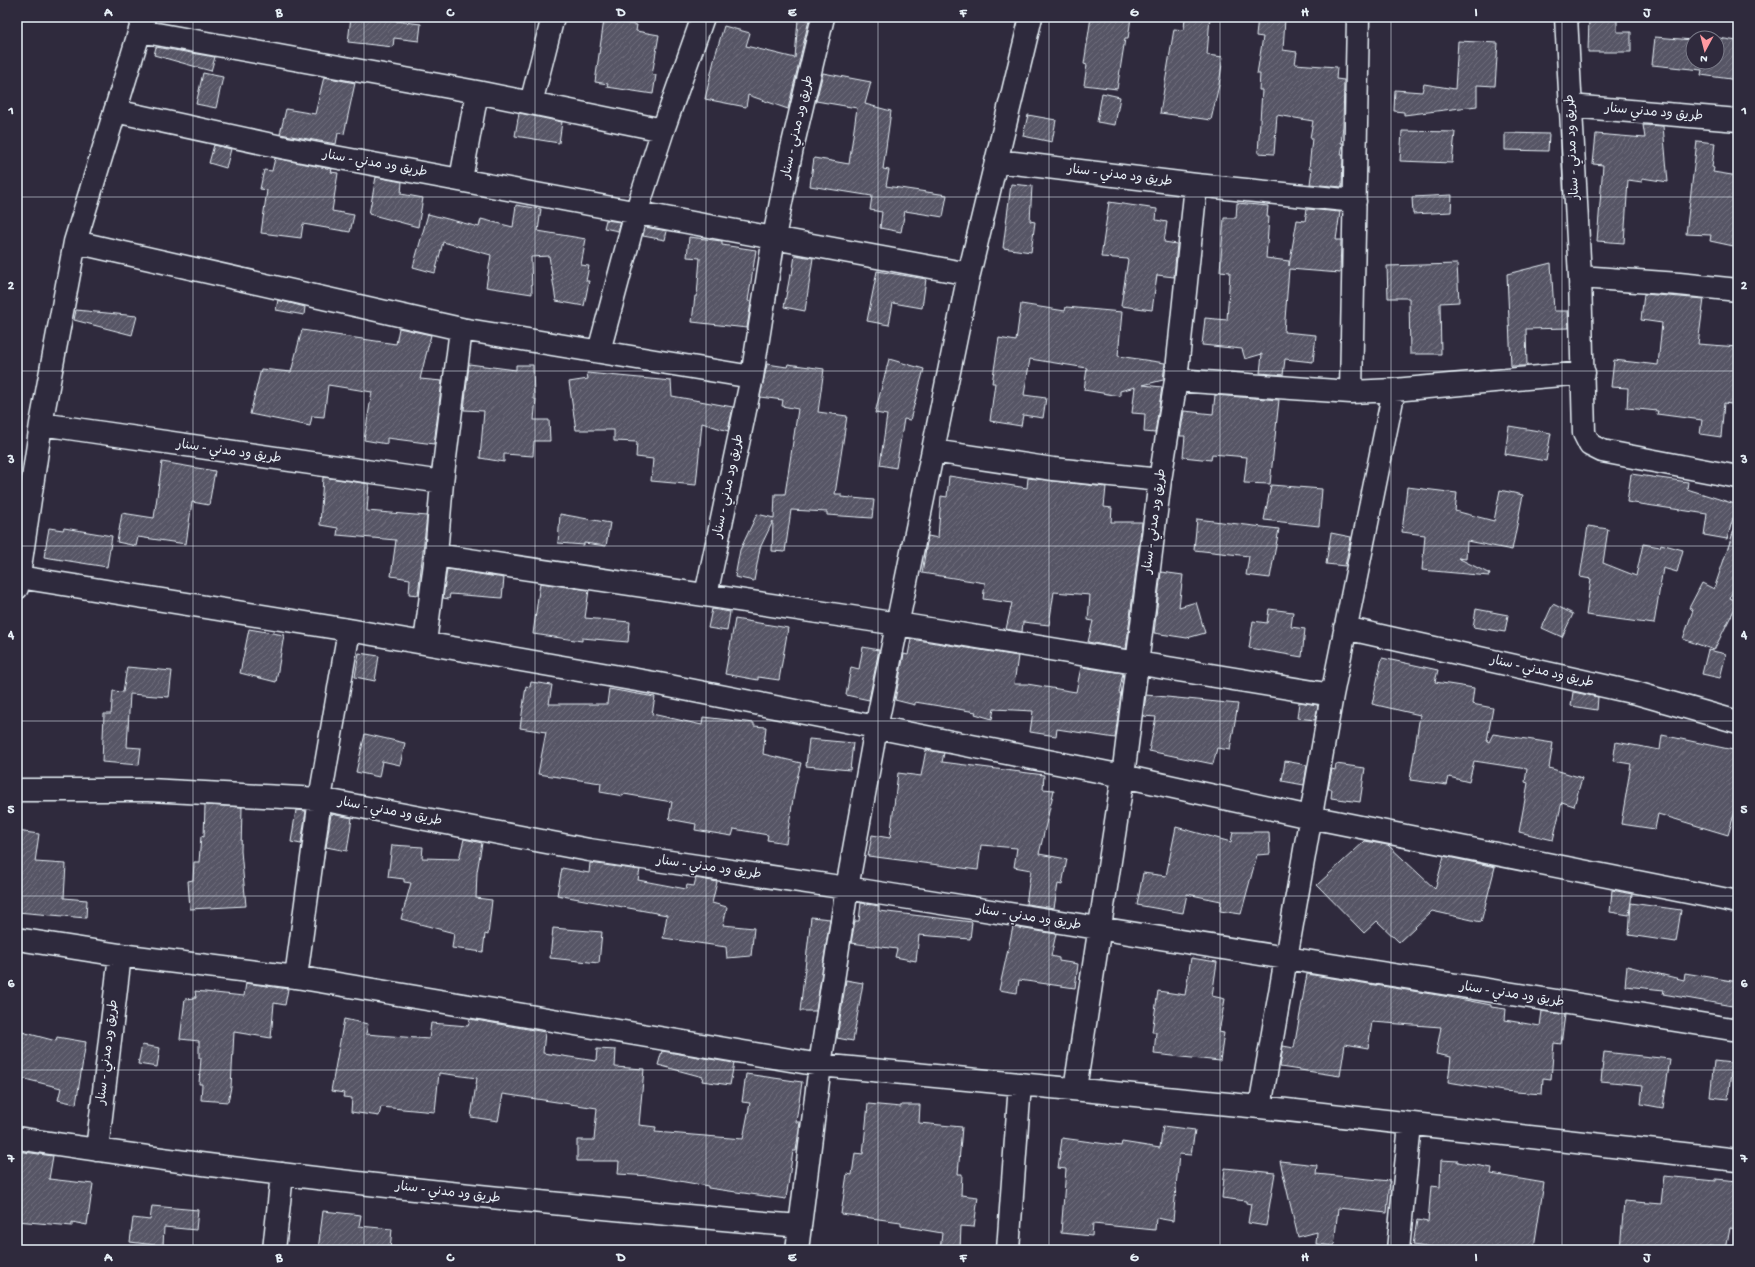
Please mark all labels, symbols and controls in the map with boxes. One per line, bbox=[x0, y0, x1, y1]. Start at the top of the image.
text: A bbox=[103, 6, 113, 21]
text: B bbox=[275, 6, 284, 21]
text: C bbox=[445, 6, 455, 21]
text: D bbox=[616, 6, 626, 21]
text: E bbox=[788, 6, 797, 21]
text: F bbox=[959, 6, 968, 21]
text: G bbox=[1130, 6, 1139, 21]
text: H bbox=[1301, 6, 1309, 21]
text: I bbox=[1474, 6, 1478, 21]
text: J bbox=[1643, 6, 1652, 21]
north arrow bbox=[1685, 30, 1725, 70]
text: N bbox=[1700, 52, 1708, 64]
street label: طريق ود مدني - سنار bbox=[779, 74, 819, 182]
street label: طريق ود مدني - سنار bbox=[1563, 94, 1585, 201]
street label: طريق ود مدني سنار bbox=[1603, 101, 1704, 127]
text: 1 bbox=[7, 104, 14, 119]
text: 1 bbox=[1740, 104, 1747, 119]
street label: طريق ود مدني - سنار bbox=[320, 147, 428, 183]
street label: طريق ود مدني - سنار bbox=[1065, 162, 1173, 192]
text: 2 bbox=[8, 279, 15, 294]
text: 2 bbox=[1741, 279, 1748, 294]
street label: طريق ود مدني - سنار bbox=[710, 433, 749, 541]
street label: طريق ود مدني - سنار bbox=[174, 437, 282, 469]
text: 3 bbox=[7, 453, 15, 468]
text: 3 bbox=[1740, 453, 1748, 468]
street label: طريق ود مدني - سنار bbox=[1140, 468, 1172, 576]
text: 4 bbox=[7, 628, 15, 643]
text: 4 bbox=[1740, 628, 1748, 643]
street label: طريق ود مدني - سنار bbox=[1487, 653, 1595, 693]
street label: طريق ود مدني - سنار bbox=[335, 794, 443, 831]
text: 5 bbox=[8, 803, 15, 818]
text: 5 bbox=[1741, 803, 1748, 818]
street label: طريق ود مدني - سنار bbox=[654, 853, 762, 885]
street label: طريق ود مدني - سنار bbox=[974, 902, 1082, 936]
text: 6 bbox=[8, 977, 15, 992]
text: 6 bbox=[1741, 977, 1748, 992]
street label: طريق ود مدني - سنار bbox=[1457, 979, 1565, 1013]
street label: طريق ود مدني - سنار bbox=[94, 999, 124, 1107]
text: 7 bbox=[7, 1152, 16, 1167]
text: 7 bbox=[1740, 1152, 1749, 1167]
street label: طريق ود مدني - سنار bbox=[393, 1179, 501, 1209]
text: A bbox=[103, 1251, 113, 1266]
text: B bbox=[275, 1251, 284, 1266]
text: C bbox=[445, 1251, 455, 1266]
text: D bbox=[616, 1251, 626, 1266]
text: E bbox=[788, 1251, 797, 1266]
text: F bbox=[959, 1251, 968, 1266]
text: G bbox=[1130, 1251, 1139, 1266]
text: H bbox=[1301, 1251, 1309, 1266]
text: I bbox=[1474, 1251, 1478, 1266]
text: J bbox=[1643, 1251, 1652, 1266]

